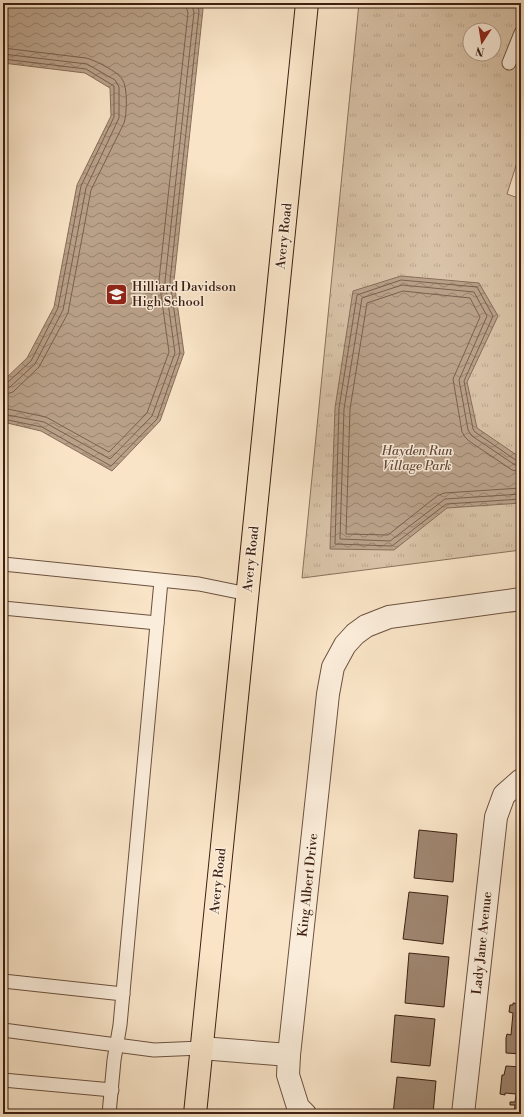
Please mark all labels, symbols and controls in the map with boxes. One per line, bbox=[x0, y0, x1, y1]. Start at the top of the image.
north arrow bbox=[462, 22, 502, 62]
text: N bbox=[474, 43, 486, 59]
street label: Avery Road bbox=[272, 202, 295, 271]
place label: Hilliard Davidson High School bbox=[132, 279, 237, 310]
school or university icon: Hilliard Davidson High School bbox=[103, 281, 129, 307]
park label: Hayden Run Village Park bbox=[381, 443, 453, 474]
street label: Avery Road bbox=[239, 525, 262, 594]
street label: King Albert Drive bbox=[295, 832, 321, 938]
street label: Avery Road bbox=[206, 847, 229, 916]
street label: Lady Jane Avenue bbox=[469, 890, 495, 995]

